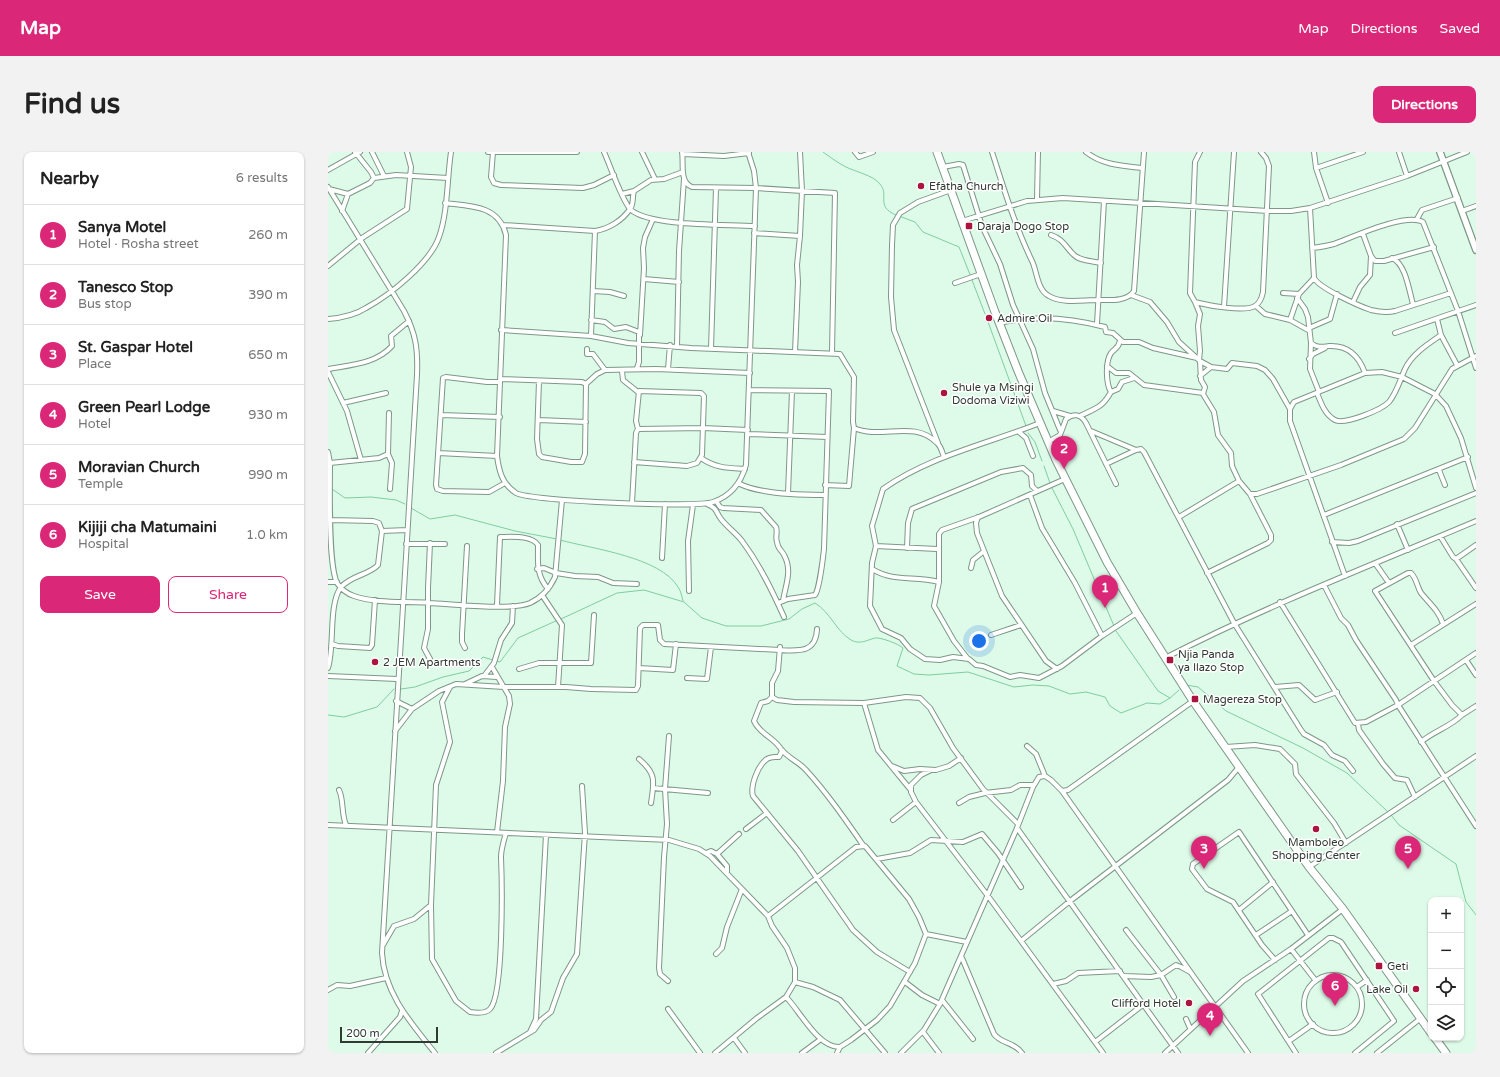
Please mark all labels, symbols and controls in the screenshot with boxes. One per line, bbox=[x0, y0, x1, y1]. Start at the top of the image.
text: Map bbox=[20, 17, 61, 39]
text: Map bbox=[1298, 20, 1329, 37]
text: Directions bbox=[1351, 20, 1418, 37]
text: Saved bbox=[1440, 20, 1480, 37]
button: Directions bbox=[1373, 86, 1476, 123]
text: Find us bbox=[24, 87, 120, 121]
text: Nearby bbox=[40, 168, 99, 189]
text: 6 results bbox=[236, 170, 288, 186]
place label: Efatha Church bbox=[929, 180, 1004, 193]
marker: Efatha Church bbox=[916, 181, 926, 191]
text: Sanya Motel bbox=[78, 218, 166, 236]
place label: Daraja Dogo Stop bbox=[977, 220, 1069, 233]
marker: Daraja Dogo Stop bbox=[964, 221, 974, 231]
text: 1 bbox=[49, 227, 57, 243]
text: 260 m bbox=[248, 227, 288, 243]
text: Hotel · Rosha street bbox=[78, 236, 199, 252]
text: Tanesco Stop bbox=[78, 278, 173, 296]
text: 2 bbox=[49, 287, 57, 303]
text: 390 m bbox=[248, 287, 288, 303]
text: Bus stop bbox=[78, 296, 132, 312]
place label: Admire Oil bbox=[997, 312, 1052, 325]
marker: Admire Oil bbox=[984, 313, 994, 323]
text: St. Gaspar Hotel bbox=[78, 338, 193, 356]
text: 3 bbox=[49, 347, 57, 363]
text: 650 m bbox=[248, 347, 288, 363]
text: Place bbox=[78, 356, 111, 372]
place label: Shule ya Msingi Dodoma Viziwi bbox=[952, 381, 1034, 407]
marker: Shule ya Msingi Dodoma Viziwi bbox=[939, 388, 949, 398]
text: Green Pearl Lodge bbox=[78, 398, 210, 416]
text: 4 bbox=[49, 407, 57, 423]
text: 930 m bbox=[248, 407, 288, 423]
text: Hotel bbox=[78, 416, 111, 432]
pin: 2 bbox=[1051, 436, 1077, 469]
text: Moravian Church bbox=[78, 458, 200, 476]
text: 5 bbox=[49, 467, 57, 483]
text: 990 m bbox=[248, 467, 288, 483]
text: Temple bbox=[78, 476, 123, 492]
text: Kijiji cha Matumaini bbox=[78, 518, 217, 536]
text: 6 bbox=[49, 527, 57, 543]
text: 1.0 km bbox=[246, 527, 288, 543]
text: Hospital bbox=[78, 536, 129, 552]
pin: 1 bbox=[1092, 575, 1118, 608]
button: Save bbox=[40, 576, 160, 613]
button: Share bbox=[168, 576, 288, 613]
your location bbox=[969, 631, 989, 651]
place label: Njia Panda ya Ilazo Stop bbox=[1178, 648, 1244, 674]
marker: Njia Panda ya Ilazo Stop bbox=[1165, 655, 1175, 665]
place label: 2 JEM Apartments bbox=[383, 656, 480, 669]
marker: 2 JEM Apartments bbox=[370, 657, 380, 667]
place label: Magereza Stop bbox=[1203, 693, 1282, 706]
marker: Magereza Stop bbox=[1190, 694, 1200, 704]
marker: Mamboleo Shopping Center bbox=[1311, 824, 1321, 834]
pin: 3 bbox=[1191, 836, 1217, 869]
place label: Mamboleo Shopping Center bbox=[1272, 836, 1361, 862]
pin: 5 bbox=[1395, 836, 1421, 869]
map controls bbox=[1428, 897, 1464, 1041]
button: + bbox=[1428, 897, 1464, 933]
button: − bbox=[1428, 933, 1464, 969]
place label: Geti bbox=[1387, 960, 1409, 973]
marker: Geti bbox=[1374, 961, 1384, 971]
button: locate bbox=[1428, 969, 1464, 1005]
pin: 6 bbox=[1322, 973, 1348, 1006]
place label: Lake Oil bbox=[1366, 983, 1408, 996]
marker: Lake Oil bbox=[1411, 984, 1421, 994]
place label: Clifford Hotel bbox=[1111, 997, 1181, 1010]
marker: Clifford Hotel bbox=[1184, 998, 1194, 1008]
pin: 4 bbox=[1197, 1003, 1223, 1036]
button: layers bbox=[1428, 1005, 1464, 1041]
scale bar bbox=[340, 1025, 438, 1044]
text: 200 m bbox=[346, 1027, 380, 1040]

